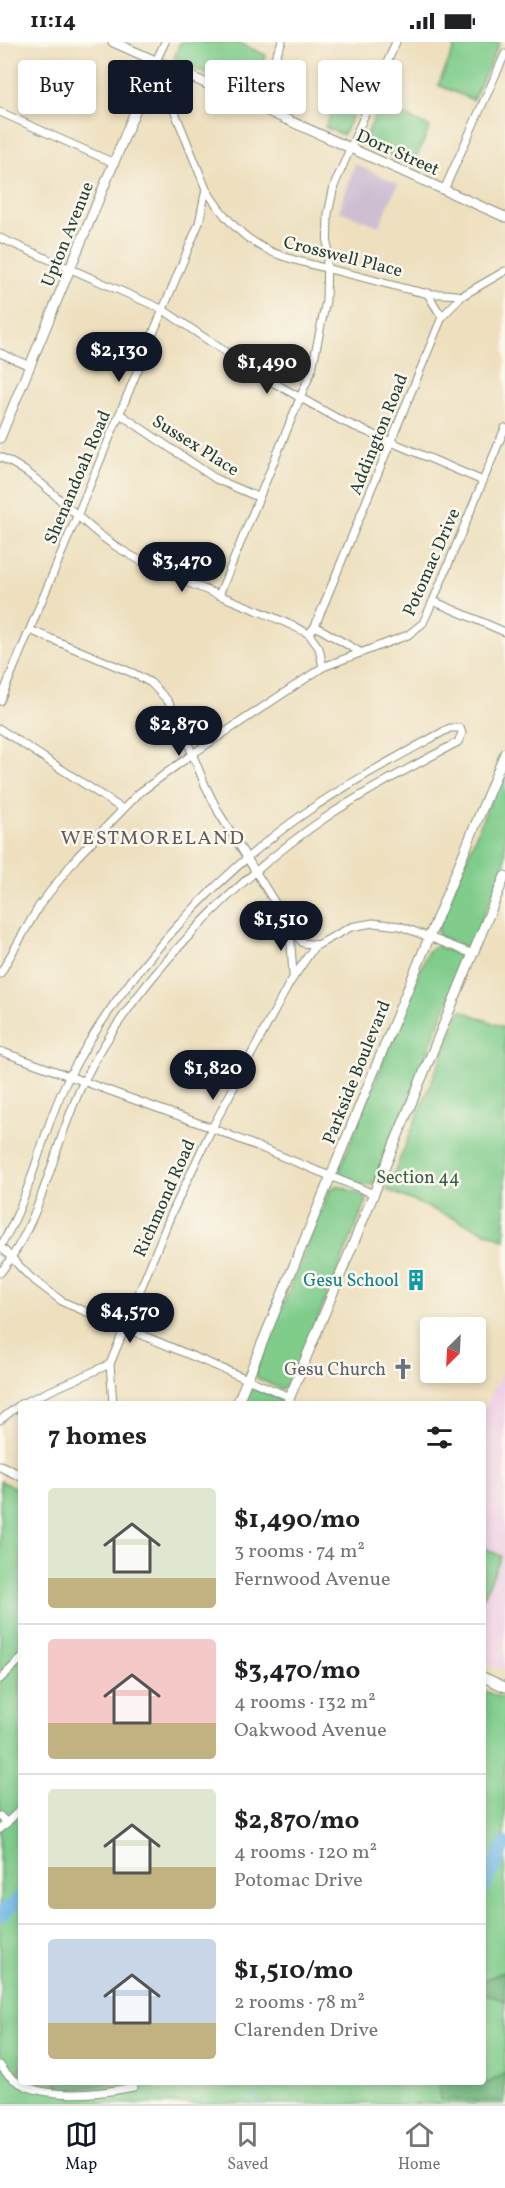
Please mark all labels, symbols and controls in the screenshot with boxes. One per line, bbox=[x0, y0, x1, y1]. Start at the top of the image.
text: 11:14 bbox=[30, 6, 76, 37]
chip: Buy bbox=[18, 60, 96, 114]
chip: Rent bbox=[108, 60, 193, 114]
chip: Filters bbox=[205, 60, 306, 114]
chip: New bbox=[318, 60, 402, 114]
street label: Dorr Street bbox=[352, 124, 443, 183]
street label: Upton Avenue bbox=[36, 178, 101, 291]
street label: Crosswell Place bbox=[280, 231, 405, 284]
pin: $2,130 bbox=[70, 332, 168, 383]
text: $2,130 bbox=[90, 337, 148, 365]
pin: $1,490 bbox=[218, 344, 316, 395]
text: $1,490 bbox=[237, 349, 297, 377]
street label: Addington Road bbox=[344, 370, 415, 499]
street label: Shenandoah Road bbox=[39, 407, 118, 548]
street label: Sussex Place bbox=[147, 410, 244, 483]
street label: Potomac Drive bbox=[397, 505, 467, 621]
pin: $3,470 bbox=[133, 542, 231, 593]
text: $3,470 bbox=[152, 547, 212, 575]
pin: $2,870 bbox=[130, 706, 228, 757]
text: $2,870 bbox=[149, 711, 209, 739]
district label: WESTMORELAND bbox=[61, 825, 245, 853]
pin: $1,510 bbox=[232, 901, 330, 952]
text: $1,510 bbox=[254, 906, 308, 934]
street label: Parkside Boulevard bbox=[317, 997, 398, 1148]
pin: $1,820 bbox=[164, 1050, 262, 1101]
text: $1,820 bbox=[184, 1055, 242, 1083]
street label: Richmond Road bbox=[128, 1136, 203, 1262]
park label: Section 44 bbox=[376, 1166, 460, 1191]
building icon: Gesu School bbox=[404, 1268, 428, 1292]
place label: Gesu School bbox=[303, 1269, 399, 1294]
pin: $4,570 bbox=[81, 1293, 179, 1344]
text: $4,570 bbox=[100, 1298, 160, 1326]
north arrow bbox=[420, 1317, 486, 1383]
map controls bbox=[420, 1317, 486, 1383]
church icon: Gesu Church bbox=[391, 1357, 415, 1381]
place label: Gesu Church bbox=[284, 1358, 386, 1383]
text: 7 homes bbox=[48, 1419, 147, 1455]
icon: filters bbox=[423, 1421, 456, 1454]
text: $1,490/mo bbox=[234, 1502, 360, 1538]
icon: home bbox=[96, 1512, 168, 1584]
text: 3 rooms · 74 m² bbox=[234, 1538, 365, 1566]
text: Fernwood Avenue bbox=[234, 1566, 390, 1594]
text: $3,470/mo bbox=[234, 1653, 360, 1689]
icon: home bbox=[96, 1663, 168, 1735]
text: 4 rooms · 132 m² bbox=[234, 1689, 376, 1717]
text: Oakwood Avenue bbox=[234, 1717, 387, 1745]
text: $2,870/mo bbox=[234, 1803, 359, 1839]
icon: home bbox=[96, 1813, 168, 1885]
text: 4 rooms · 120 m² bbox=[234, 1839, 377, 1867]
text: Potomac Drive bbox=[234, 1867, 363, 1895]
text: $1,510/mo bbox=[234, 1953, 353, 1989]
icon: home bbox=[96, 1963, 168, 2035]
text: 2 rooms · 78 m² bbox=[234, 1989, 365, 2017]
text: Clarenden Drive bbox=[234, 2017, 378, 2045]
tab: Map bbox=[65, 2118, 98, 2176]
tab: Saved bbox=[227, 2118, 268, 2176]
tab: Home bbox=[398, 2118, 440, 2176]

